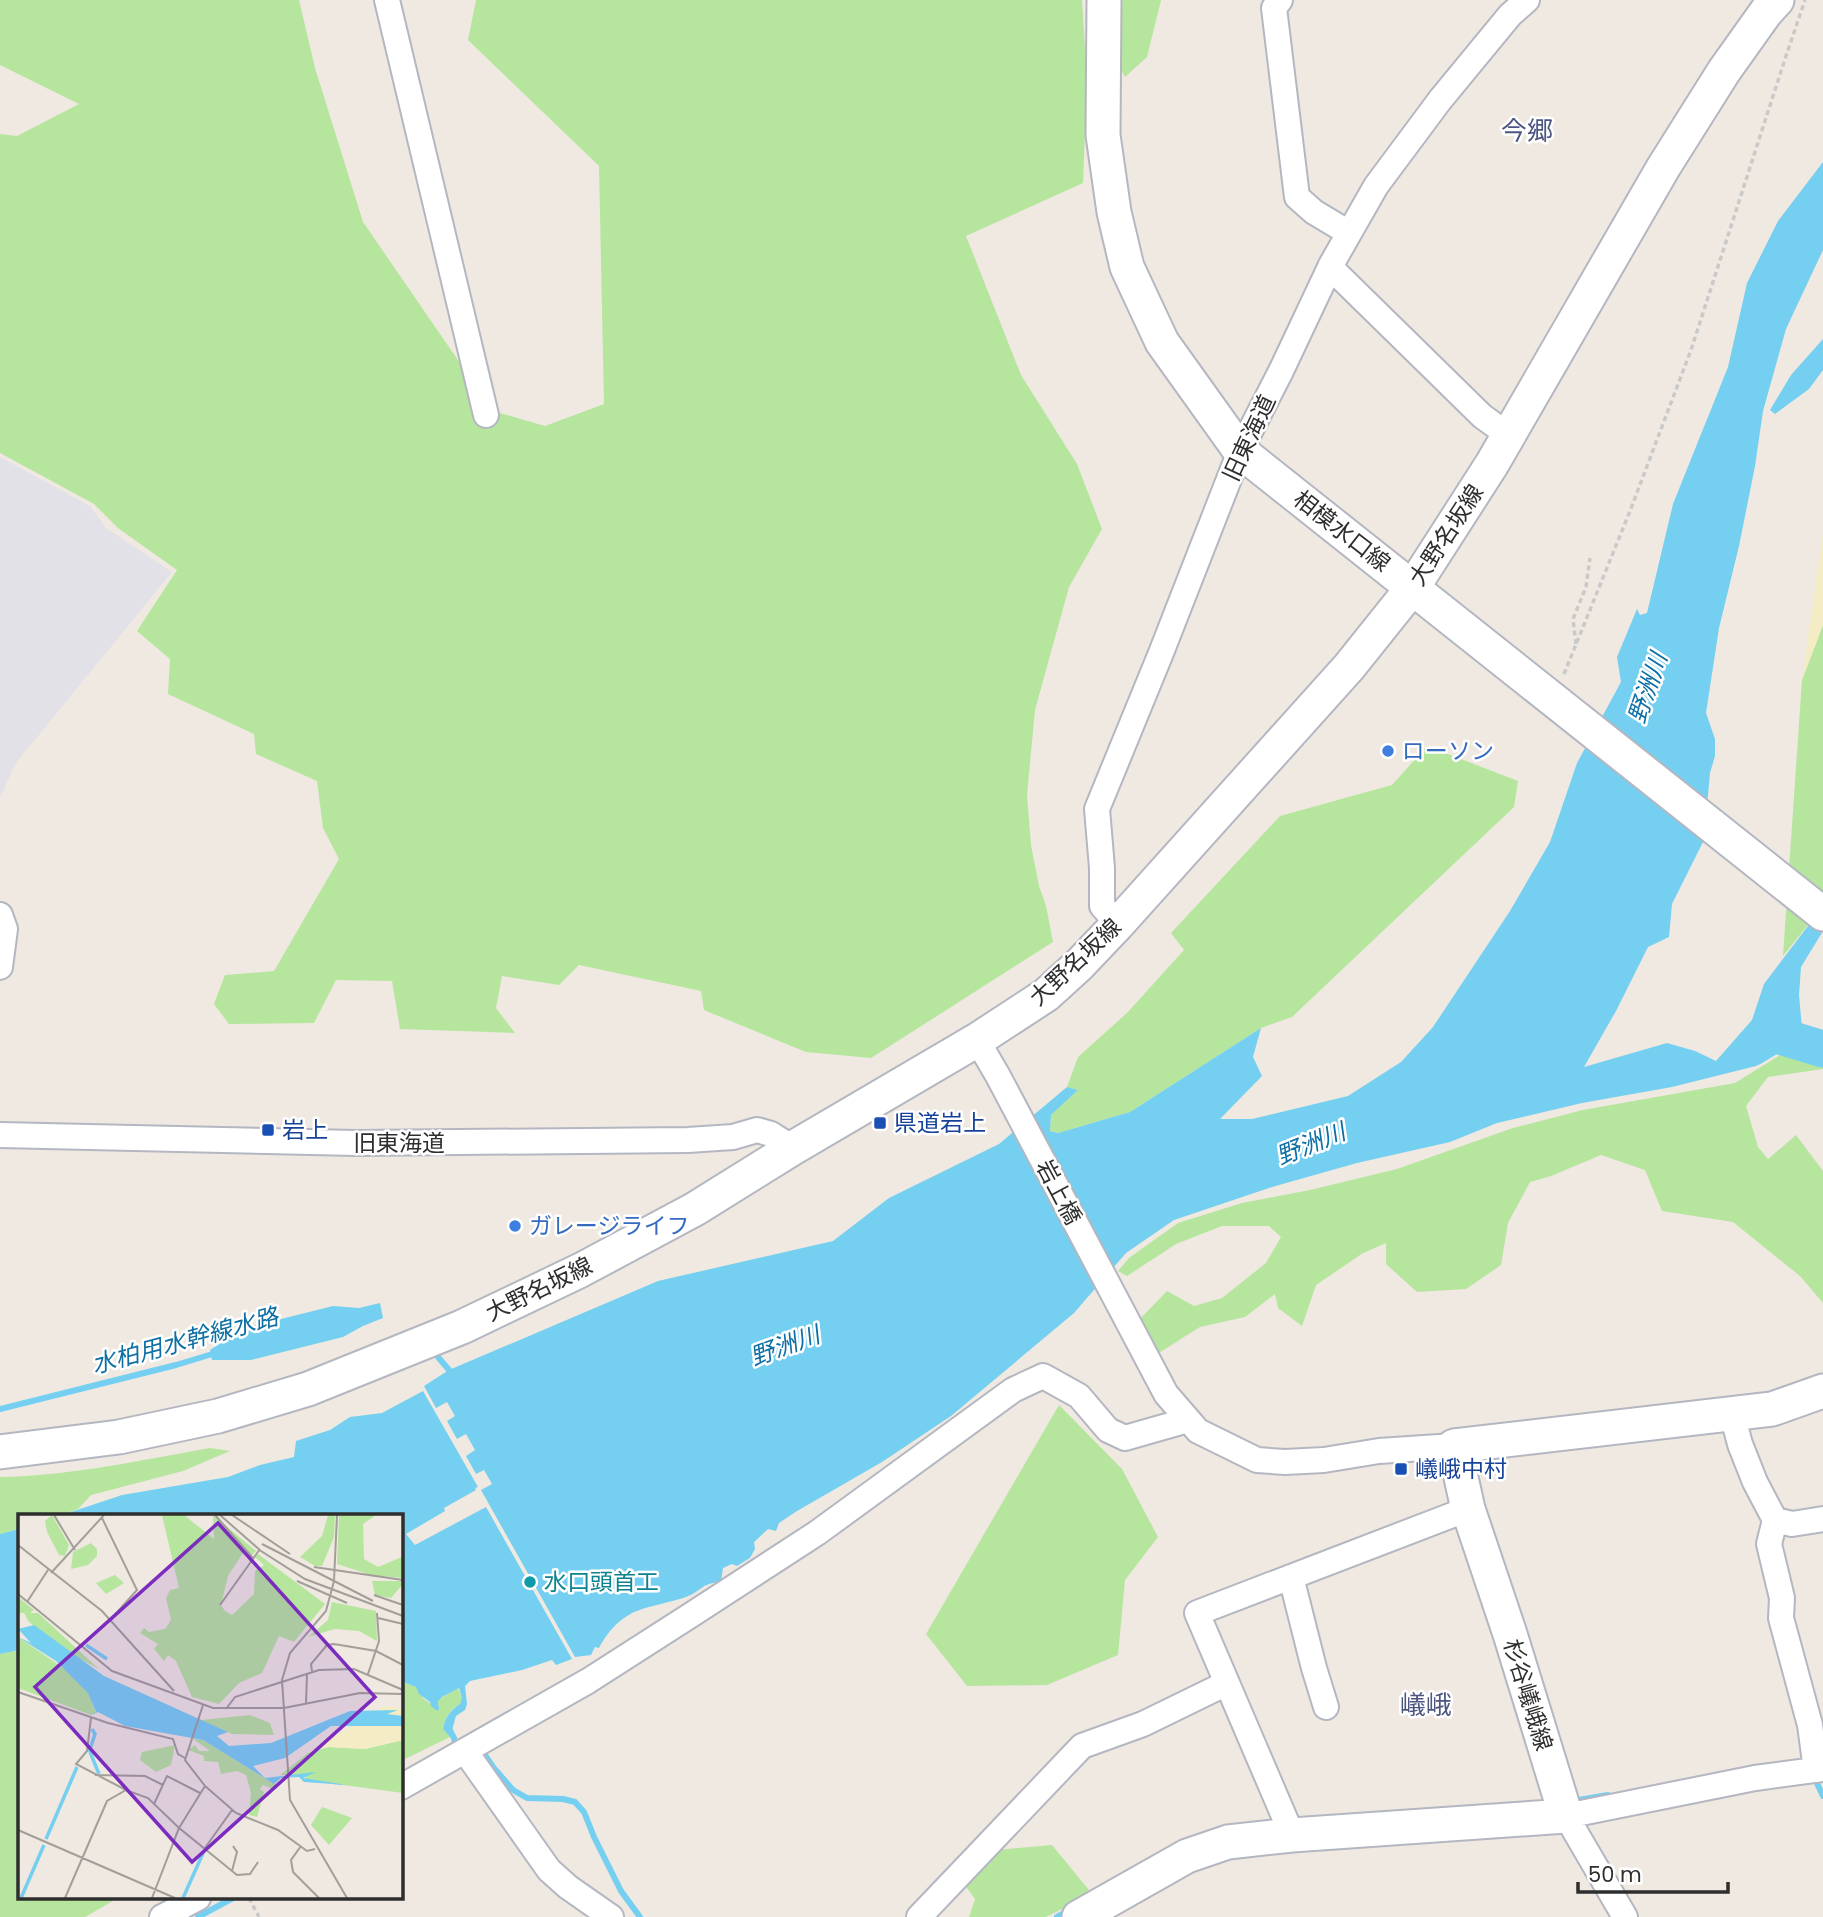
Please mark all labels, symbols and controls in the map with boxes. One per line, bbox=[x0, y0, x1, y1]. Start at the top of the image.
district label: 今郷 bbox=[1501, 113, 1553, 149]
street label: 旧東海道 bbox=[1215, 390, 1283, 486]
street label: 大野名坂線 bbox=[1401, 478, 1491, 592]
street label: 相模水口線 bbox=[1287, 483, 1397, 579]
water label: 野洲川 bbox=[1620, 646, 1676, 727]
place label: ローソン bbox=[1402, 735, 1494, 767]
marker: ローソン bbox=[1380, 743, 1396, 759]
street label: 大野名坂線 bbox=[1022, 911, 1128, 1013]
place label: 県道岩上 bbox=[894, 1107, 986, 1139]
place label: 岩上 bbox=[282, 1114, 328, 1146]
water label: 野洲川 bbox=[1271, 1114, 1353, 1172]
marker: 県道岩上 bbox=[872, 1115, 888, 1131]
marker: 岩上 bbox=[260, 1122, 276, 1138]
street label: 旧東海道 bbox=[353, 1127, 445, 1159]
street label: 岩上橋 bbox=[1029, 1154, 1089, 1230]
place label: ガレージライフ bbox=[529, 1210, 690, 1242]
marker: ガレージライフ bbox=[507, 1218, 523, 1234]
street label: 大野名坂線 bbox=[480, 1249, 598, 1329]
water label: 水柏用水幹線水路 bbox=[88, 1299, 284, 1381]
water label: 野洲川 bbox=[745, 1317, 827, 1373]
place label: 嶬峨中村 bbox=[1415, 1453, 1507, 1485]
marker: 嶬峨中村 bbox=[1393, 1461, 1409, 1477]
inset map bbox=[18, 1514, 402, 1899]
place label: 水口頭首工 bbox=[544, 1566, 659, 1598]
marker: 水口頭首工 bbox=[522, 1574, 538, 1590]
street label: 杉谷嶬峨線 bbox=[1496, 1635, 1560, 1755]
district label: 嶬峨 bbox=[1400, 1687, 1452, 1723]
scale bar bbox=[1578, 1850, 1728, 1894]
text: 50 m bbox=[1588, 1860, 1642, 1889]

